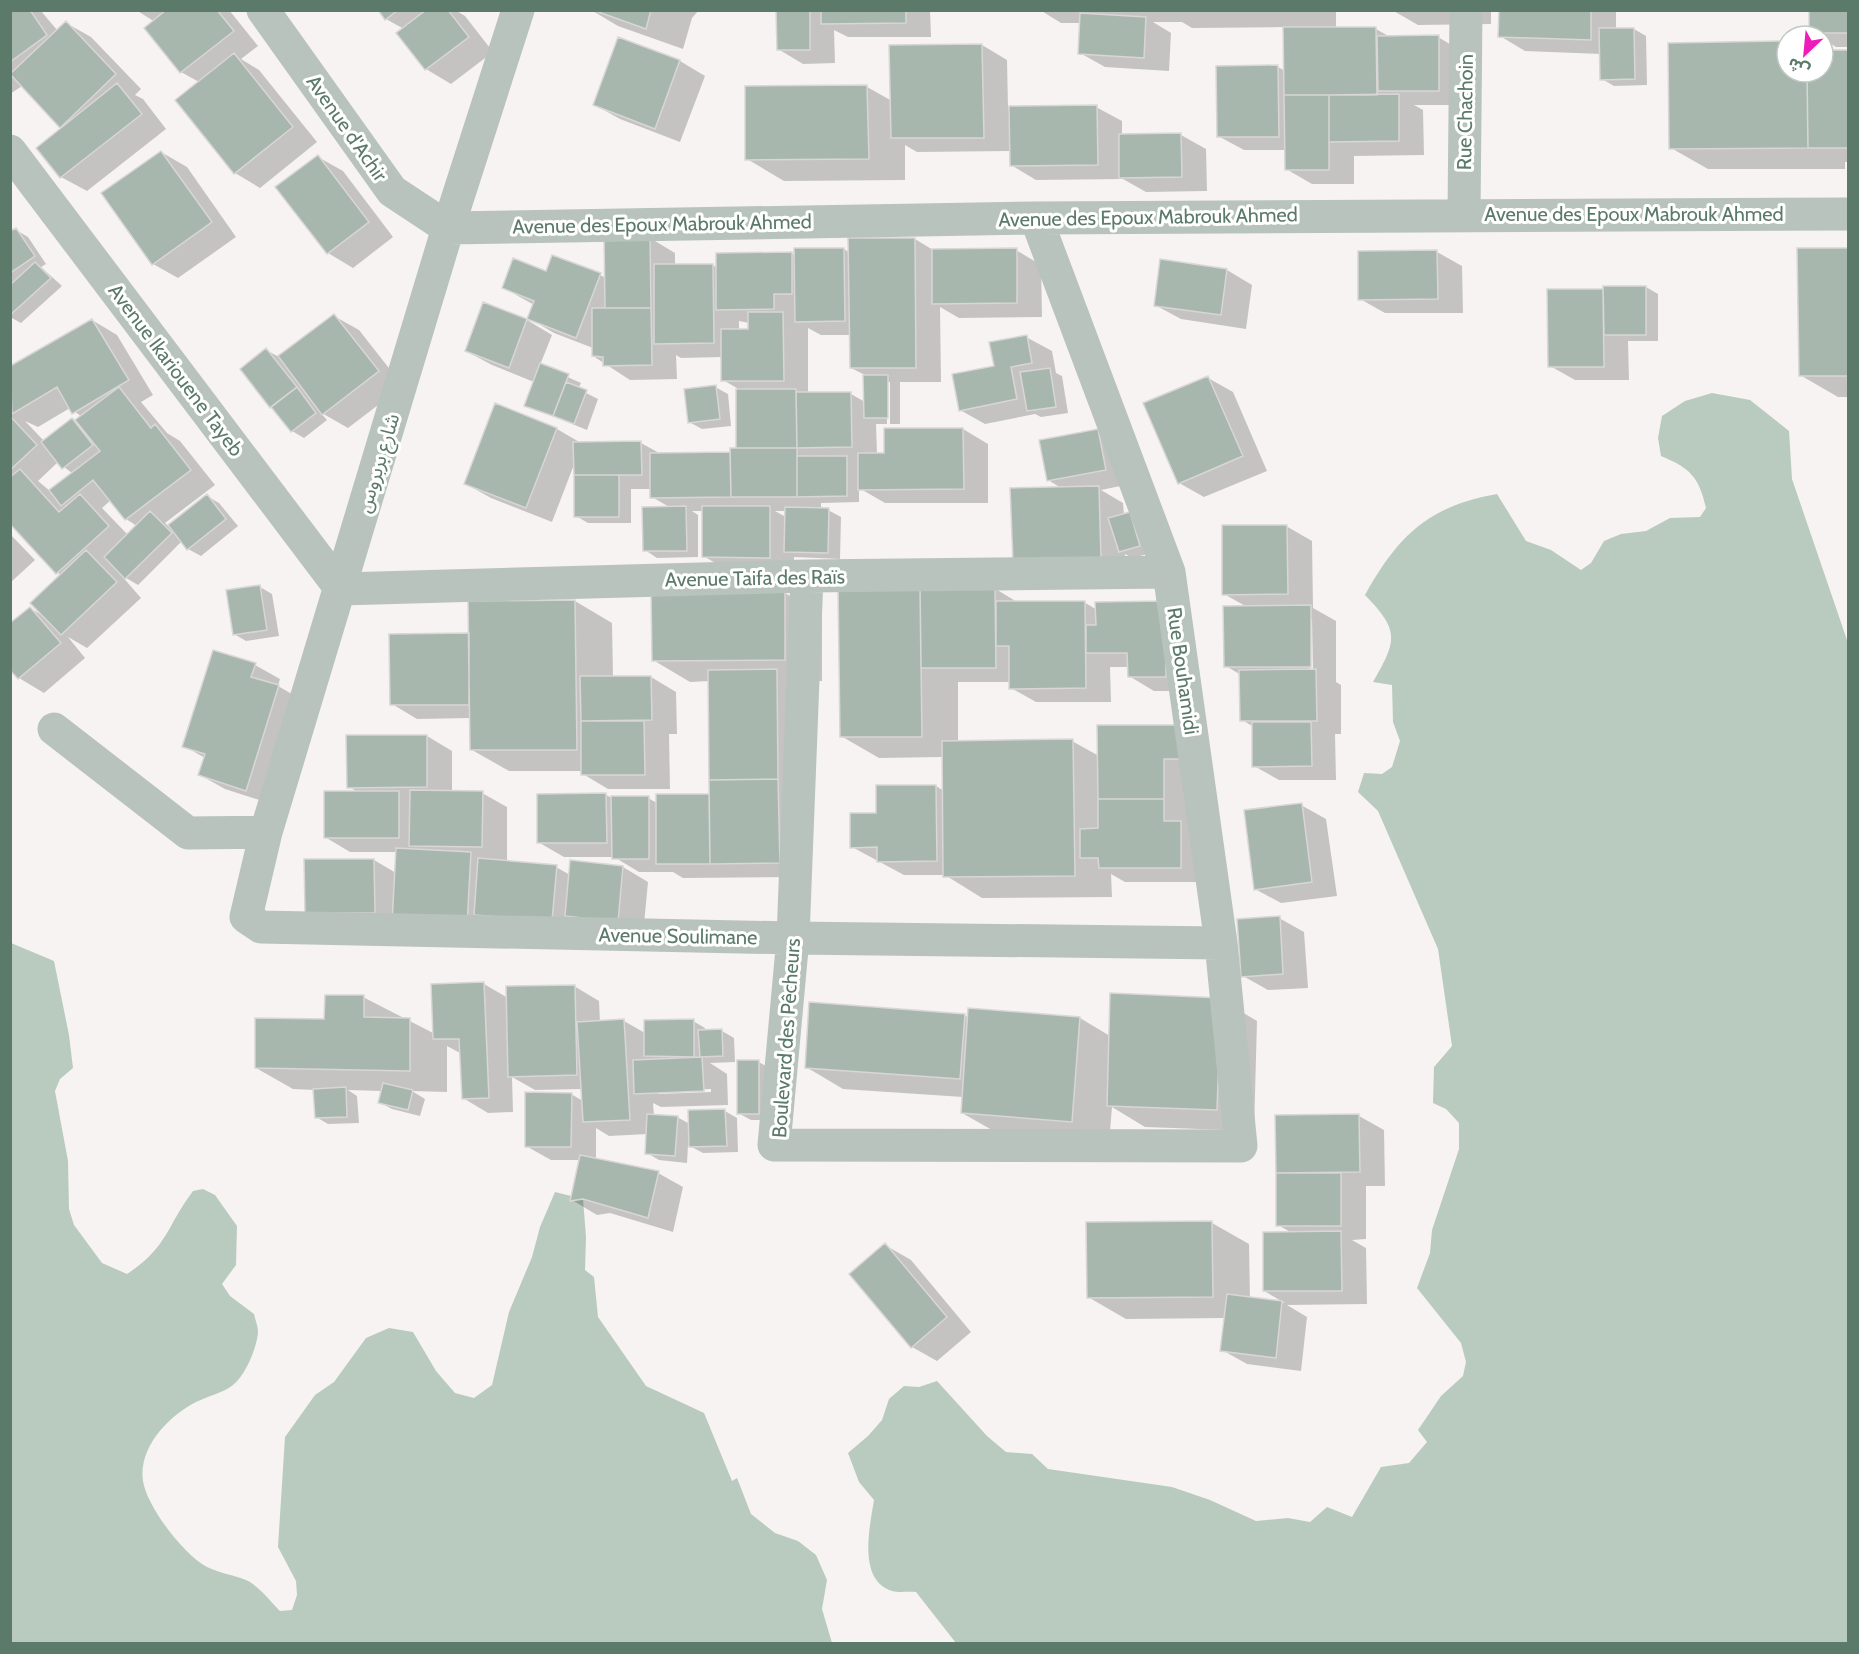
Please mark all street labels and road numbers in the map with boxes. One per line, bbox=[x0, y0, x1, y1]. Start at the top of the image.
street label: Rue Chachoin bbox=[1452, 54, 1478, 170]
street label: Avenue d'Achir bbox=[302, 70, 393, 186]
street label: Avenue des Epoux Mabrouk Ahmed bbox=[998, 202, 1298, 232]
street label: Avenue des Epoux Mabrouk Ahmed bbox=[1484, 202, 1784, 226]
street label: Avenue des Epoux Mabrouk Ahmed bbox=[512, 209, 812, 239]
street label: Avenue Ikariouene Tayeb bbox=[103, 279, 249, 461]
street label: شارع بربروس bbox=[352, 410, 407, 516]
street label: Avenue Taifa des Raïs bbox=[665, 564, 845, 592]
street label: Rue Bouhamidi bbox=[1162, 606, 1204, 736]
street label: Avenue Soulimane bbox=[598, 923, 758, 949]
street label: Boulevard des Pêcheurs bbox=[767, 937, 805, 1139]

